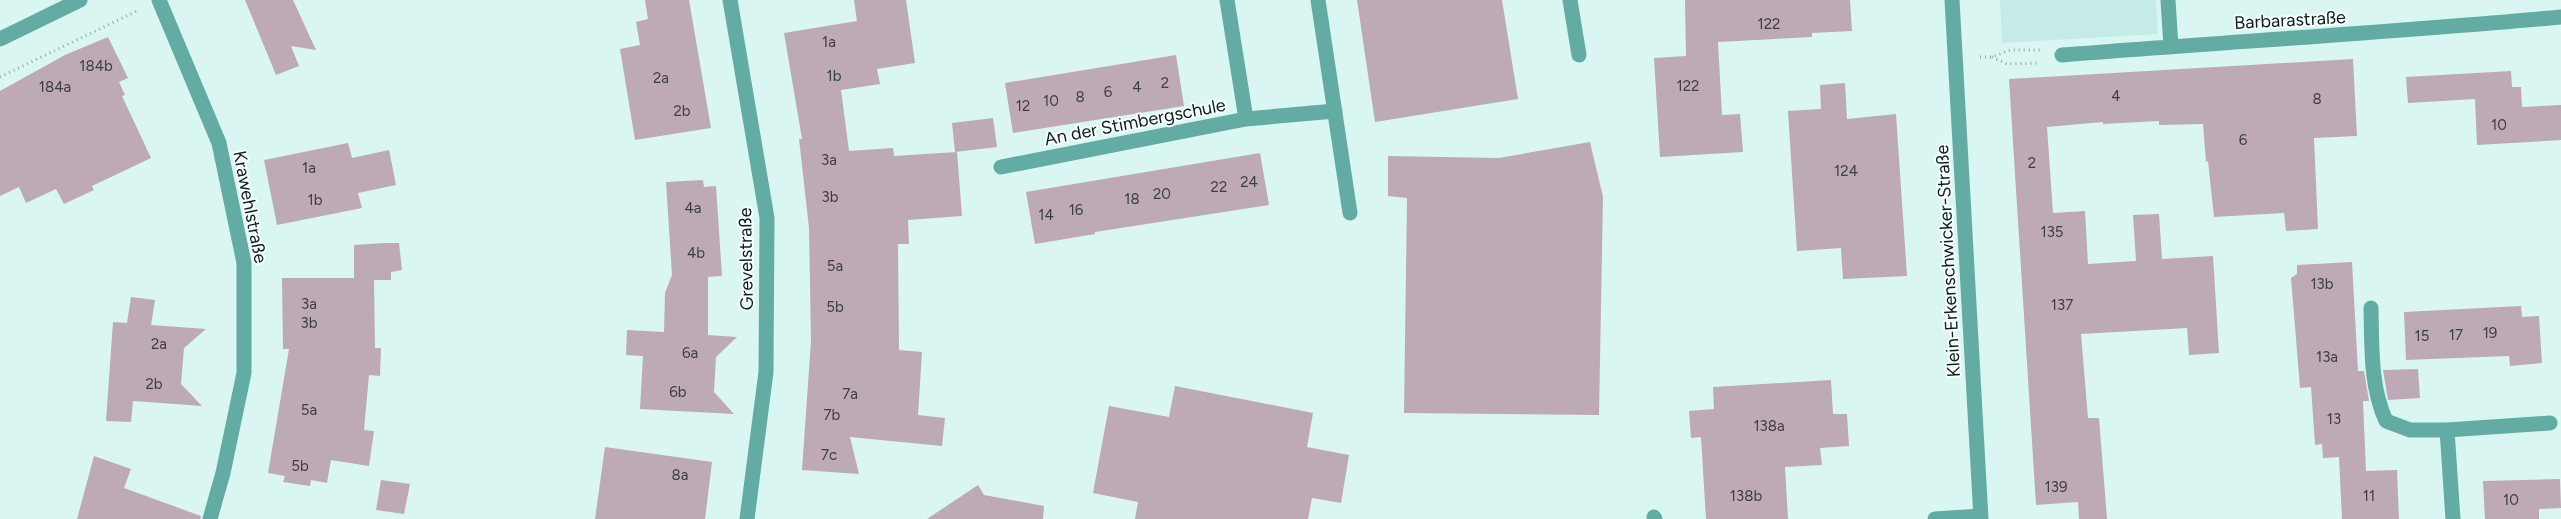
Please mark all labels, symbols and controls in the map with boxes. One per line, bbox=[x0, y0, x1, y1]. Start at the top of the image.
street label: Barbarastraße bbox=[2234, 6, 2347, 34]
house number: 122 bbox=[1758, 15, 1780, 33]
house number: 1a bbox=[822, 33, 836, 51]
house number: 184b bbox=[79, 57, 113, 75]
house number: 1b bbox=[827, 67, 842, 85]
house number: 2a bbox=[653, 69, 669, 87]
house number: 2 bbox=[1161, 74, 1169, 92]
house number: 122 bbox=[1677, 77, 1699, 95]
house number: 184a bbox=[39, 78, 71, 96]
house number: 4 bbox=[1132, 78, 1142, 96]
house number: 6 bbox=[1104, 83, 1113, 101]
house number: 4 bbox=[2111, 87, 2121, 105]
house number: 8 bbox=[1075, 88, 1085, 106]
house number: 8 bbox=[2312, 90, 2322, 108]
house number: 10 bbox=[1043, 92, 1059, 110]
street label: An der Stimbergschule bbox=[1043, 94, 1228, 150]
house number: 12 bbox=[1016, 97, 1030, 115]
house number: 2b bbox=[673, 102, 691, 120]
house number: 10 bbox=[2491, 116, 2507, 134]
house number: 6 bbox=[2239, 131, 2248, 149]
street label: Klein-Erkenschwicker-Straße bbox=[1931, 144, 1965, 378]
street label: Krawehlstraße bbox=[228, 149, 272, 265]
house number: 3a bbox=[821, 151, 837, 169]
house number: 2 bbox=[2028, 154, 2036, 172]
house number: 1a bbox=[302, 159, 316, 177]
house number: 124 bbox=[1834, 162, 1858, 180]
house number: 24 bbox=[1240, 173, 1258, 191]
house number: 22 bbox=[1211, 178, 1227, 196]
house number: 20 bbox=[1153, 185, 1171, 203]
house number: 3b bbox=[822, 188, 839, 206]
house number: 18 bbox=[1124, 190, 1140, 208]
house number: 1b bbox=[308, 191, 323, 209]
house number: 4a bbox=[685, 199, 701, 217]
house number: 16 bbox=[1069, 201, 1084, 219]
house number: 14 bbox=[1038, 206, 1054, 224]
street label: Grevelstraße bbox=[734, 207, 758, 311]
house number: 135 bbox=[2041, 223, 2063, 241]
house number: 4b bbox=[687, 244, 705, 262]
house number: 5a bbox=[827, 257, 843, 275]
house number: 13b bbox=[2310, 275, 2334, 293]
house number: 3a bbox=[301, 295, 317, 313]
house number: 137 bbox=[2051, 296, 2073, 314]
house number: 5b bbox=[826, 298, 844, 316]
house number: 3b bbox=[301, 314, 318, 332]
house number: 19 bbox=[2483, 324, 2497, 342]
house number: 17 bbox=[2449, 326, 2463, 344]
house number: 15 bbox=[2415, 327, 2429, 345]
house number: 2a bbox=[151, 335, 167, 353]
house number: 6a bbox=[682, 344, 698, 362]
house number: 13a bbox=[2316, 348, 2338, 366]
house number: 2b bbox=[145, 375, 163, 393]
house number: 6b bbox=[669, 383, 687, 401]
house number: 7a bbox=[842, 385, 858, 403]
house number: 5a bbox=[301, 401, 317, 419]
house number: 7b bbox=[824, 406, 841, 424]
house number: 13 bbox=[2327, 410, 2341, 428]
house number: 138a bbox=[1753, 417, 1785, 435]
house number: 7c bbox=[821, 446, 837, 464]
house number: 5b bbox=[291, 457, 309, 475]
house number: 8a bbox=[672, 466, 688, 484]
house number: 139 bbox=[2045, 478, 2067, 496]
house number: 138b bbox=[1730, 487, 1762, 505]
house number: 11 bbox=[2363, 487, 2375, 505]
house number: 10 bbox=[2503, 491, 2519, 509]

